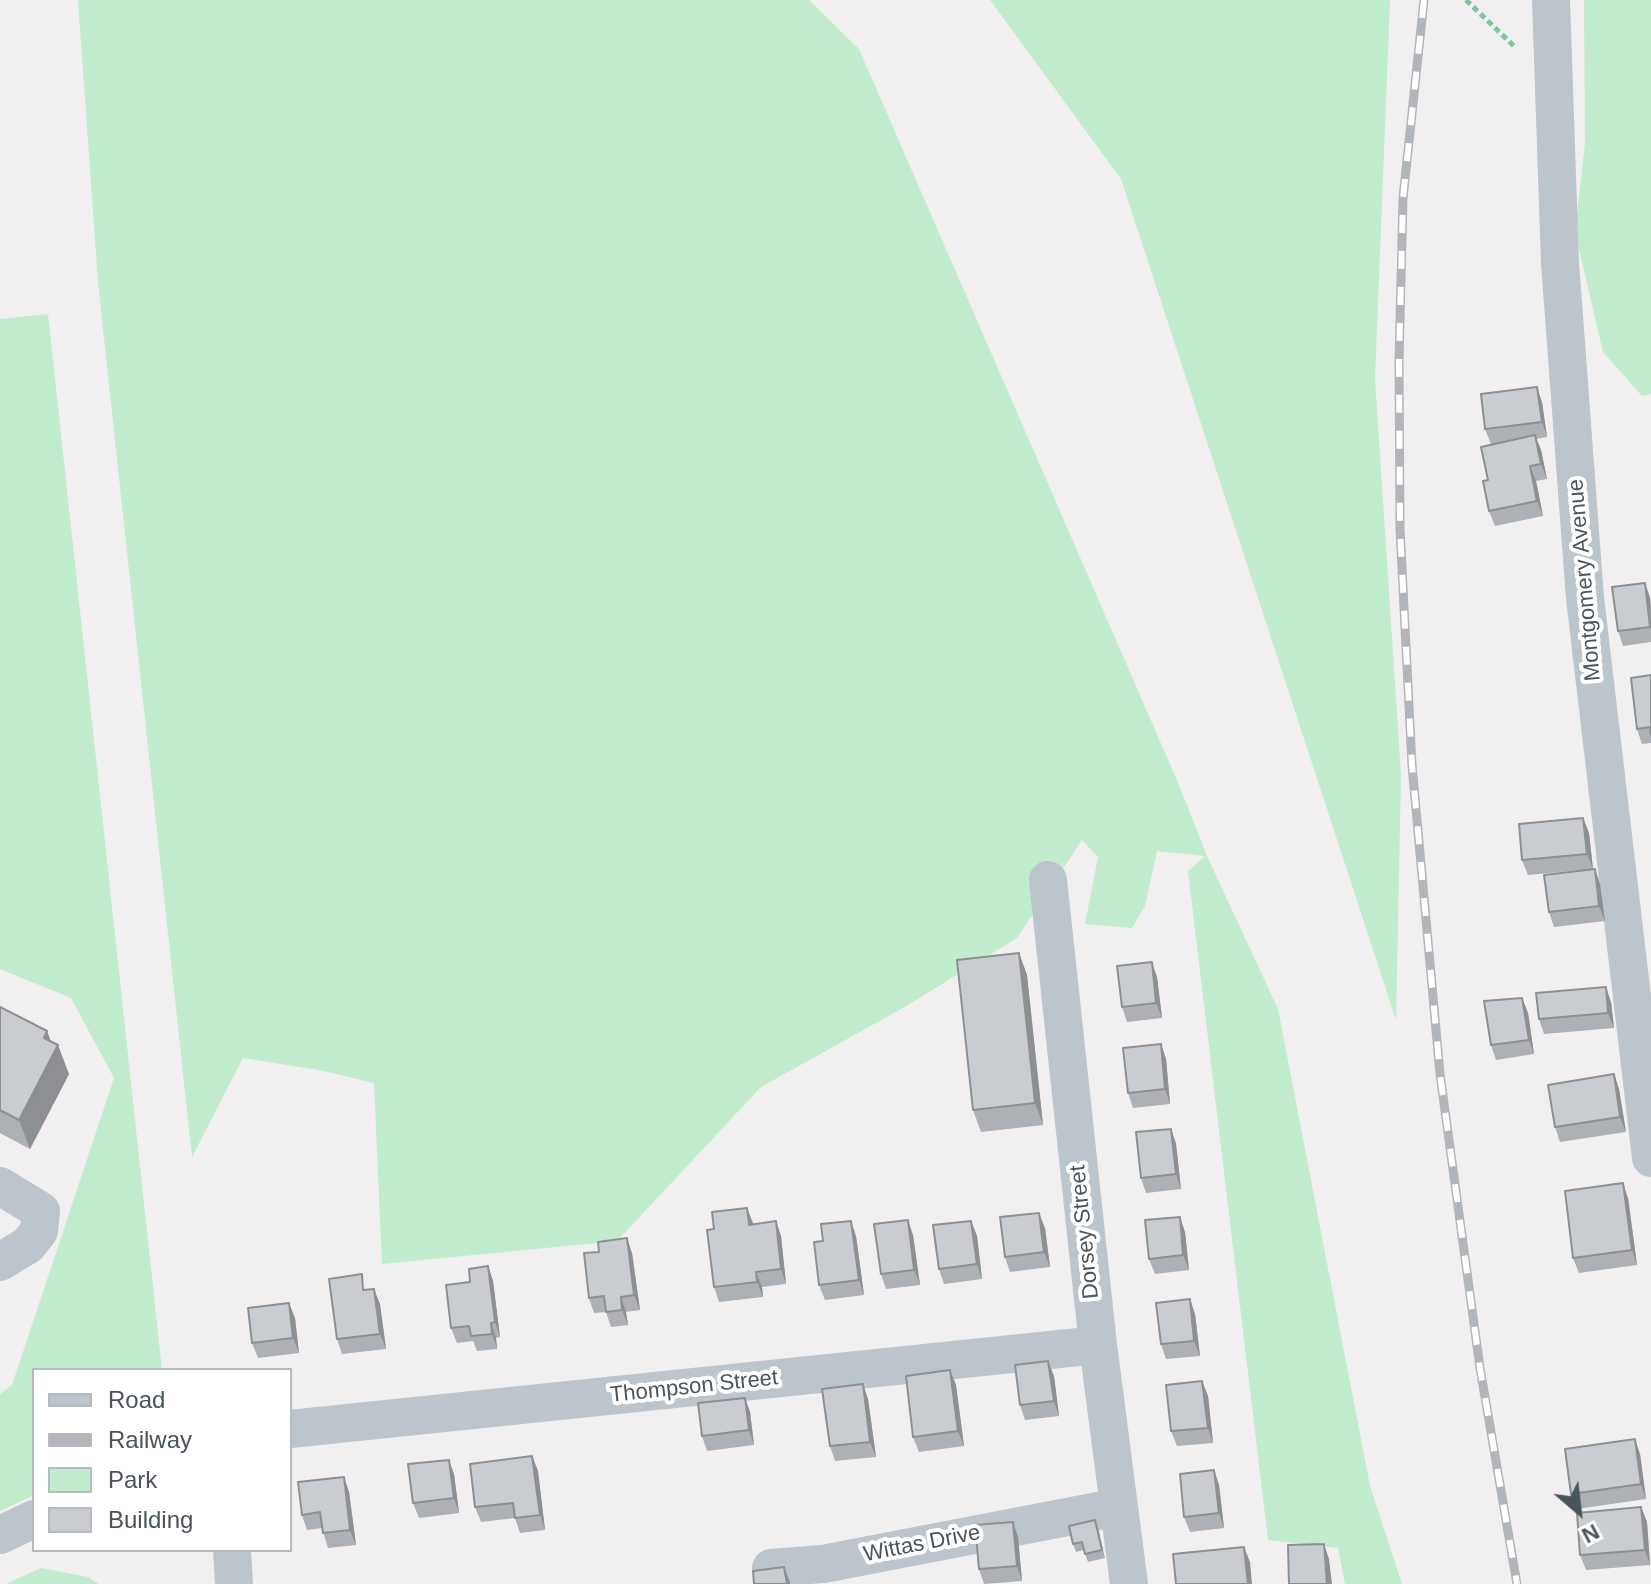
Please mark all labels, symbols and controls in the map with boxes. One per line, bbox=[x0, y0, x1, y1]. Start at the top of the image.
street label: Montgomery Avenue bbox=[1563, 478, 1607, 682]
street label: Dorsey Street bbox=[1065, 1164, 1105, 1300]
street label: Thompson Street bbox=[609, 1365, 779, 1409]
legend bbox=[32, 1368, 292, 1552]
text: Road bbox=[108, 1386, 165, 1413]
text: Railway bbox=[108, 1426, 192, 1453]
text: Park bbox=[108, 1466, 157, 1493]
north arrow bbox=[1539, 1472, 1619, 1552]
text: Building bbox=[108, 1506, 193, 1533]
text: N bbox=[1578, 1519, 1603, 1548]
street label: Wittas Drive bbox=[861, 1520, 983, 1568]

